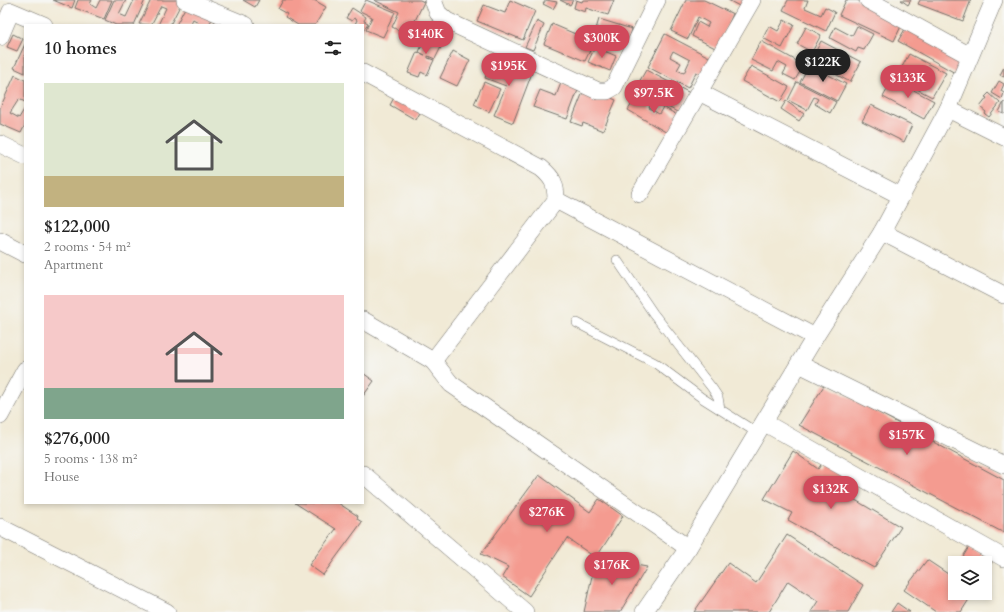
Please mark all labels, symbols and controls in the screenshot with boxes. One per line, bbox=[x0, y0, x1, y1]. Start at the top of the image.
pin: $140K bbox=[398, 21, 454, 55]
text: $140K bbox=[407, 25, 445, 43]
pin: $300K bbox=[574, 25, 630, 59]
text: $300K bbox=[583, 29, 621, 47]
text: 10 homes bbox=[44, 37, 117, 60]
icon: filters bbox=[322, 37, 344, 59]
pin: $122K bbox=[795, 49, 851, 83]
pin: $195K bbox=[481, 53, 537, 87]
text: $122K bbox=[804, 53, 842, 71]
text: $195K bbox=[490, 57, 528, 75]
pin: $133K bbox=[880, 65, 936, 99]
text: $133K bbox=[889, 69, 927, 87]
pin: $97.5K bbox=[621, 80, 687, 114]
text: $97.5K bbox=[634, 84, 674, 102]
icon: home bbox=[158, 109, 230, 181]
text: $122,000 bbox=[44, 215, 110, 238]
text: 2 rooms · 54 m² bbox=[44, 238, 131, 256]
text: Apartment bbox=[44, 256, 103, 274]
icon: home bbox=[158, 321, 230, 393]
pin: $157K bbox=[879, 422, 935, 456]
text: $157K bbox=[888, 426, 926, 444]
text: $276,000 bbox=[44, 427, 110, 450]
text: 5 rooms · 138 m² bbox=[44, 450, 137, 468]
text: House bbox=[44, 468, 79, 486]
pin: $132K bbox=[803, 476, 859, 510]
text: $132K bbox=[812, 480, 850, 498]
pin: $276K bbox=[519, 499, 575, 533]
text: $276K bbox=[528, 503, 566, 521]
pin: $176K bbox=[584, 552, 640, 586]
text: $176K bbox=[593, 556, 631, 574]
map controls bbox=[948, 556, 992, 600]
button: layers bbox=[948, 556, 992, 600]

